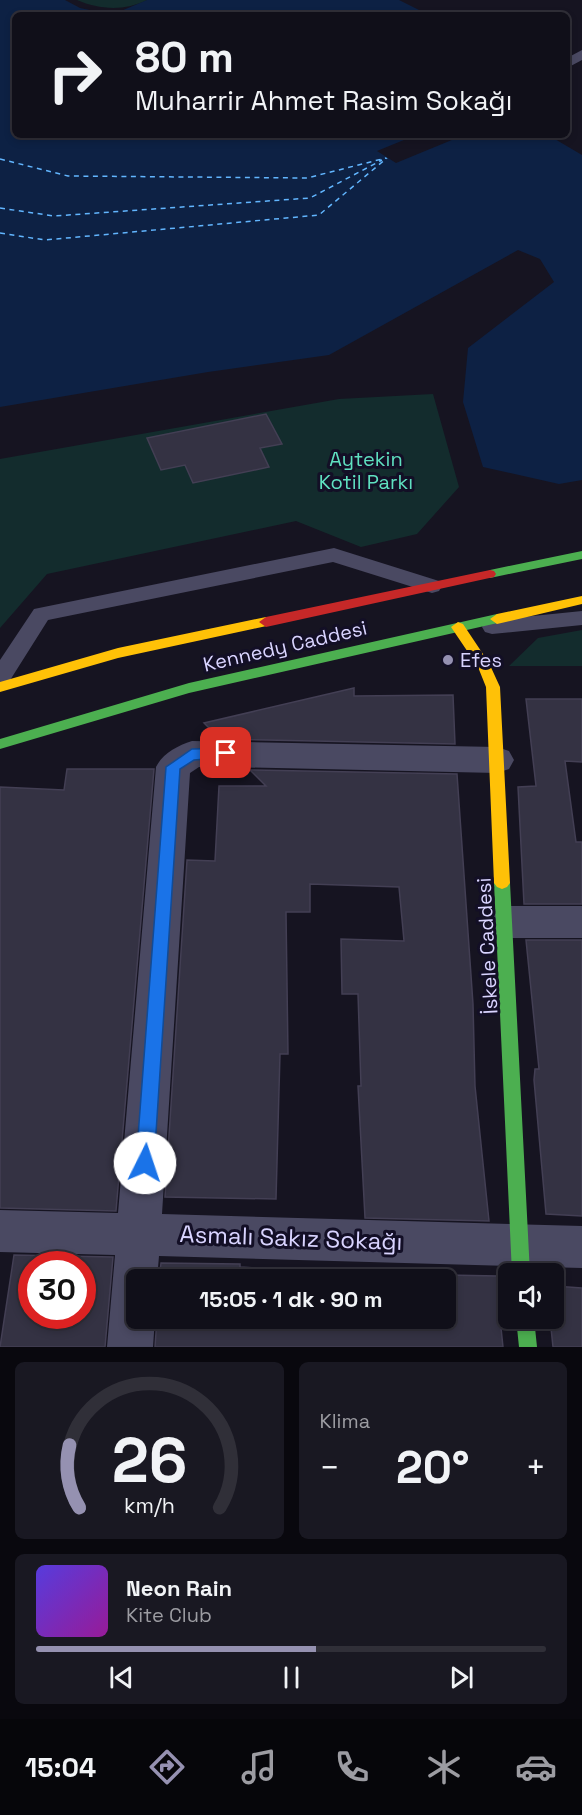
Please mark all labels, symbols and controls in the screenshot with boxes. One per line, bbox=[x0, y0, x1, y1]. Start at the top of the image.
text: 80 m bbox=[135, 31, 234, 84]
icon: right bbox=[36, 36, 114, 114]
text: Muharrir Ahmet Rasim Sokağı bbox=[135, 83, 512, 118]
park label: Aytekin Kotil Parkı bbox=[319, 446, 413, 495]
street label: Kennedy Caddesi bbox=[201, 615, 369, 677]
place label: Efes bbox=[460, 647, 502, 673]
marker: Efes bbox=[441, 653, 455, 667]
pin bbox=[200, 727, 251, 778]
icon: arrive bbox=[209, 736, 242, 769]
street label: İskele Caddesi bbox=[470, 877, 504, 1015]
position arrow bbox=[113, 1131, 177, 1195]
street label: Asmalı Sakız Sokağı bbox=[179, 1218, 403, 1257]
speed limit sign: 30 bbox=[18, 1251, 96, 1329]
map controls bbox=[498, 1263, 564, 1329]
button: sound bbox=[498, 1263, 564, 1329]
text: 15:05 · 1 dk · 90 m bbox=[199, 1285, 383, 1313]
text: Klima bbox=[320, 1408, 370, 1434]
text: 26 bbox=[111, 1421, 187, 1500]
text: 20° bbox=[396, 1439, 470, 1496]
text: − bbox=[320, 1447, 340, 1489]
text: + bbox=[526, 1447, 546, 1489]
text: km/h bbox=[124, 1492, 175, 1519]
text: Neon Rain bbox=[126, 1574, 232, 1602]
text: Kite Club bbox=[126, 1602, 212, 1628]
icon: previous bbox=[105, 1661, 138, 1694]
icon: pause bbox=[275, 1661, 308, 1694]
icon: next bbox=[445, 1661, 478, 1694]
icon: directions bbox=[146, 1746, 188, 1788]
icon: music bbox=[238, 1746, 280, 1788]
icon: phone bbox=[331, 1746, 373, 1788]
icon: climate bbox=[423, 1746, 465, 1788]
icon: car bbox=[515, 1746, 557, 1788]
text: 15:04 bbox=[25, 1750, 96, 1785]

